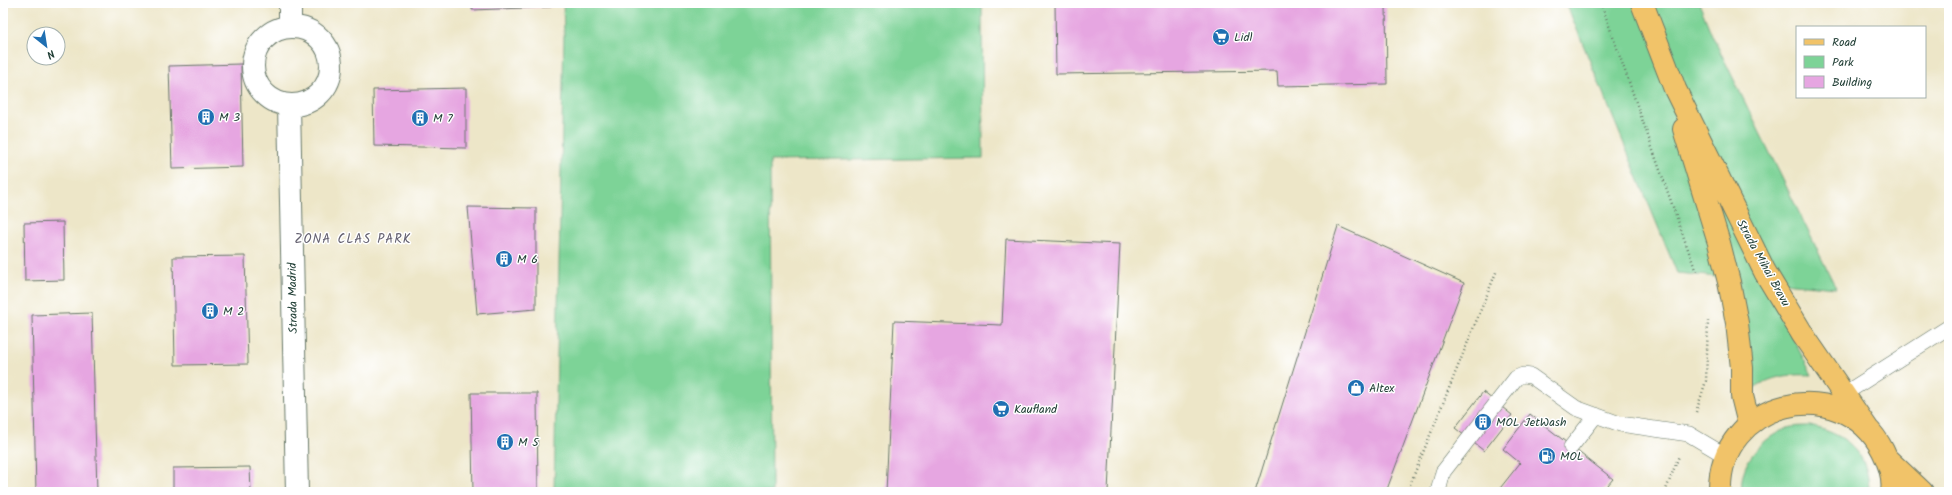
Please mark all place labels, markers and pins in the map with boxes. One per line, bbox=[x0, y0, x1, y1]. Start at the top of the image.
supermarket icon: Lidl bbox=[1211, 27, 1231, 47]
place label: Lidl bbox=[1234, 28, 1252, 47]
building icon: M 3 bbox=[196, 107, 216, 127]
place label: M 3 bbox=[219, 108, 240, 127]
building icon: M 7 bbox=[410, 108, 430, 128]
place label: M 7 bbox=[433, 109, 453, 128]
building icon: M 6 bbox=[494, 249, 514, 269]
place label: M 6 bbox=[517, 250, 538, 269]
building icon: M 2 bbox=[200, 301, 220, 321]
place label: M 2 bbox=[223, 302, 244, 321]
shop icon: Altex bbox=[1346, 378, 1366, 398]
place label: Altex bbox=[1369, 379, 1395, 398]
supermarket icon: Kaufland bbox=[991, 399, 1011, 419]
place label: Kaufland bbox=[1014, 400, 1058, 419]
building icon: MOL JetWash bbox=[1473, 412, 1493, 432]
place label: MOL JetWash bbox=[1496, 413, 1566, 432]
building icon: M 5 bbox=[495, 432, 515, 452]
place label: M 5 bbox=[518, 433, 540, 452]
fuel station icon: MOL bbox=[1537, 446, 1557, 466]
place label: MOL bbox=[1560, 447, 1583, 466]

